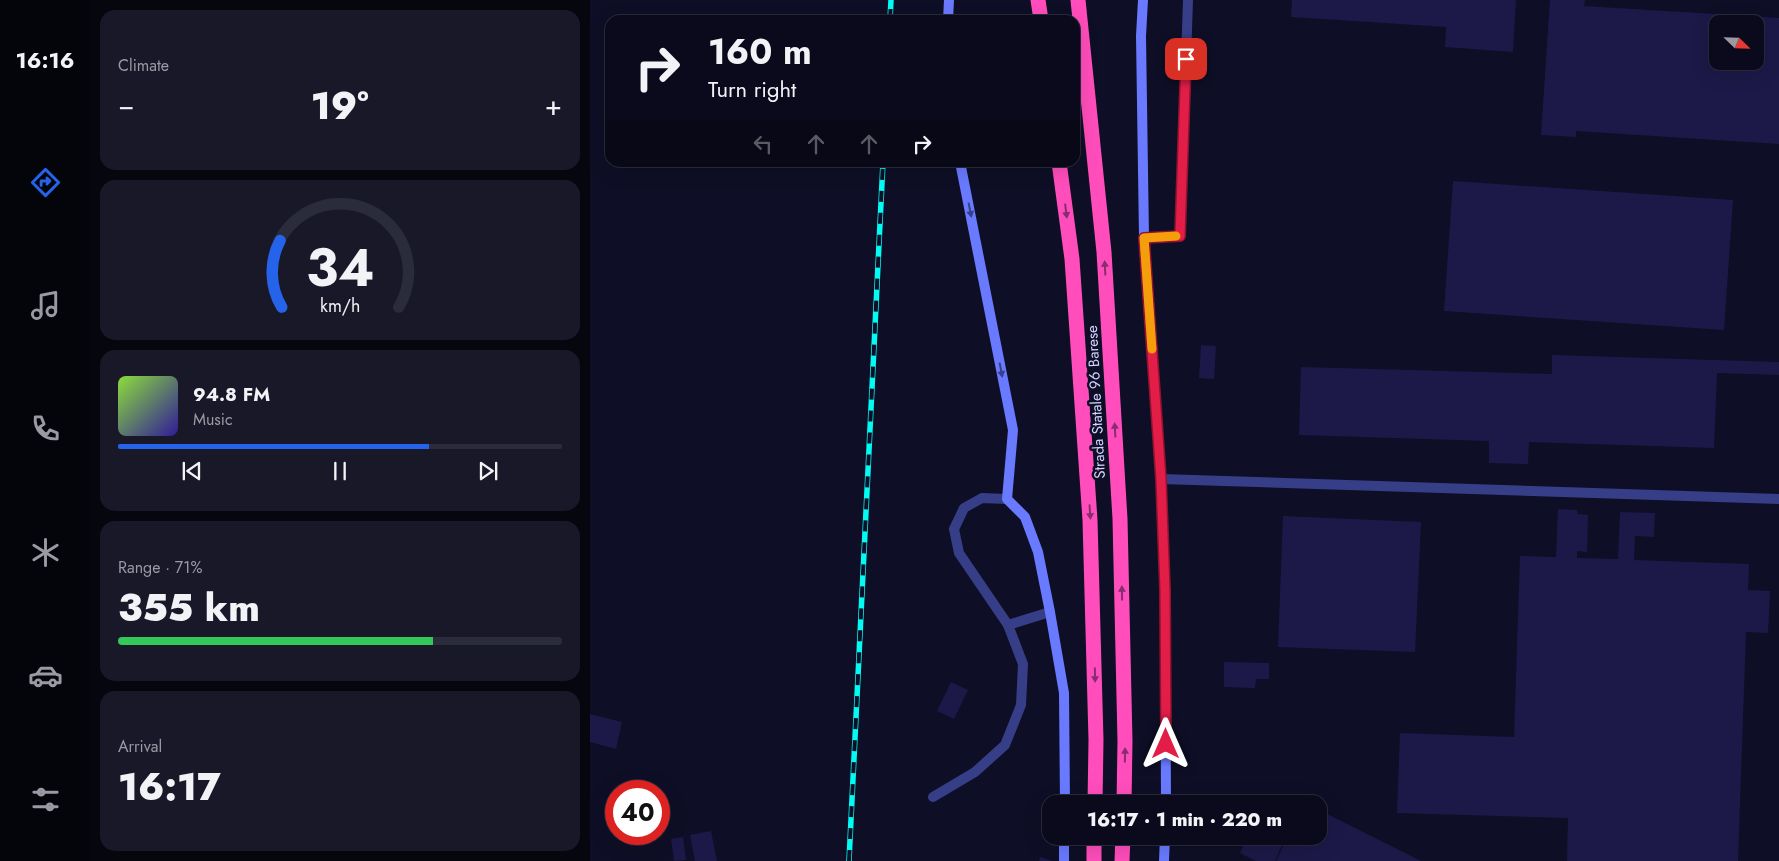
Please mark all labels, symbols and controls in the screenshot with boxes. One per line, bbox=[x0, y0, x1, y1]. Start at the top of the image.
north arrow bbox=[1709, 15, 1764, 70]
map controls bbox=[1709, 15, 1764, 70]
text: 160 m bbox=[708, 27, 812, 77]
icon: right bbox=[625, 35, 690, 100]
pin bbox=[1165, 38, 1207, 80]
text: 16:16 bbox=[16, 44, 74, 76]
icon: arrive bbox=[1172, 45, 1200, 73]
text: Climate bbox=[118, 54, 169, 77]
text: Turn right bbox=[708, 73, 796, 105]
text: 19° bbox=[311, 78, 369, 133]
text: − bbox=[118, 85, 135, 126]
text: + bbox=[545, 85, 562, 126]
icon: left bbox=[749, 130, 777, 158]
icon: ahead bbox=[802, 130, 830, 158]
icon: ahead bbox=[855, 130, 883, 158]
icon: right bbox=[908, 130, 936, 158]
icon: directions bbox=[28, 165, 63, 200]
one-way arrow bbox=[966, 203, 974, 219]
one-way arrow bbox=[1062, 203, 1070, 219]
text: 34 bbox=[306, 230, 374, 306]
one-way arrow bbox=[1101, 260, 1109, 276]
icon: music bbox=[28, 288, 63, 323]
text: km/h bbox=[320, 293, 360, 319]
street label: Strada Statale 96 Barese bbox=[1081, 324, 1111, 479]
one-way arrow bbox=[997, 362, 1005, 377]
text: 94.8 FM bbox=[193, 381, 270, 408]
text: Music bbox=[193, 408, 233, 431]
icon: phone bbox=[28, 411, 63, 446]
one-way arrow bbox=[1111, 422, 1119, 438]
icon: previous bbox=[178, 457, 206, 485]
icon: pause bbox=[326, 457, 354, 485]
icon: next bbox=[474, 457, 502, 485]
one-way arrow bbox=[1086, 505, 1094, 521]
icon: climate bbox=[28, 535, 63, 570]
text: Range · 71% bbox=[118, 556, 202, 579]
text: 355 km bbox=[118, 580, 260, 635]
one-way arrow bbox=[1118, 584, 1126, 600]
icon: car bbox=[28, 658, 63, 693]
one-way arrow bbox=[1091, 667, 1099, 683]
position arrow bbox=[1139, 717, 1191, 769]
text: Arrival bbox=[118, 735, 162, 758]
one-way arrow bbox=[1121, 747, 1129, 763]
text: 16:17 bbox=[118, 759, 221, 814]
speed limit sign: 40 bbox=[605, 780, 670, 845]
icon: filters bbox=[28, 782, 63, 817]
text: 16:17 · 1 min · 220 m bbox=[1087, 806, 1282, 833]

